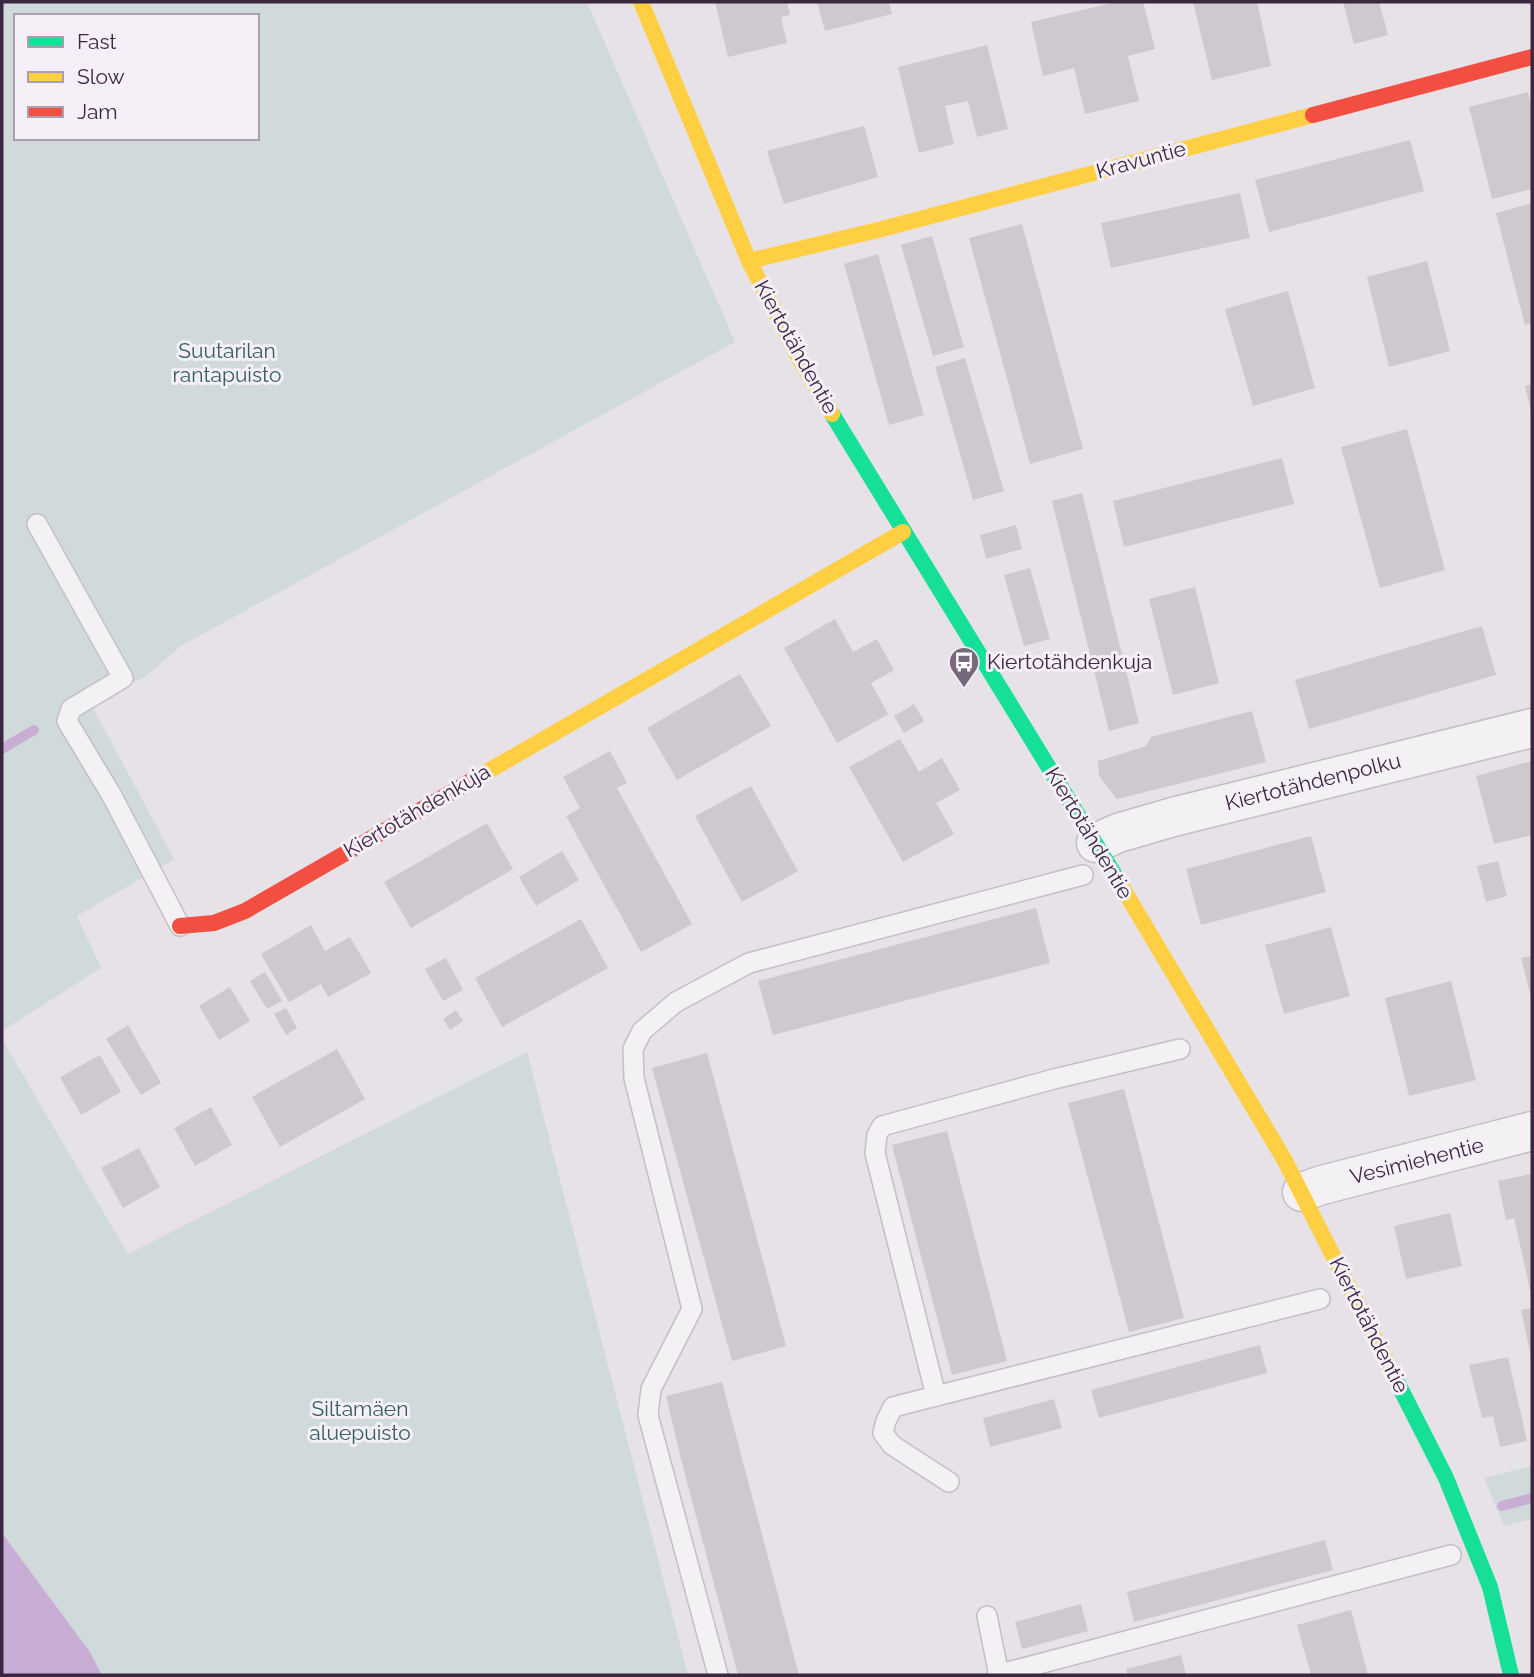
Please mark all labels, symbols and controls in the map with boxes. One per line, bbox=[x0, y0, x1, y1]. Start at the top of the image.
legend bbox=[14, 14, 259, 140]
text: Fast bbox=[77, 29, 117, 54]
text: Slow bbox=[77, 64, 125, 89]
text: Jam bbox=[77, 99, 118, 124]
street label: Kravuntie bbox=[1093, 136, 1188, 183]
street label: Kiertotähdentie bbox=[749, 275, 844, 418]
park label: Suutarilan rantapuisto bbox=[173, 338, 281, 387]
bus stop icon: Kiertotähdenkuja bbox=[947, 645, 981, 689]
place label: Kiertotähdenkuja bbox=[987, 649, 1152, 674]
street label: Kiertotähdenpolku bbox=[1222, 748, 1403, 815]
street label: Kiertotähdenkuja bbox=[339, 758, 494, 863]
street label: Kiertotähdentie bbox=[1040, 762, 1139, 903]
street label: Vesimiehentie bbox=[1348, 1132, 1486, 1189]
street label: Kiertotähdentie bbox=[1324, 1253, 1414, 1397]
park label: Siltamäen aluepuisto bbox=[309, 1396, 411, 1445]

